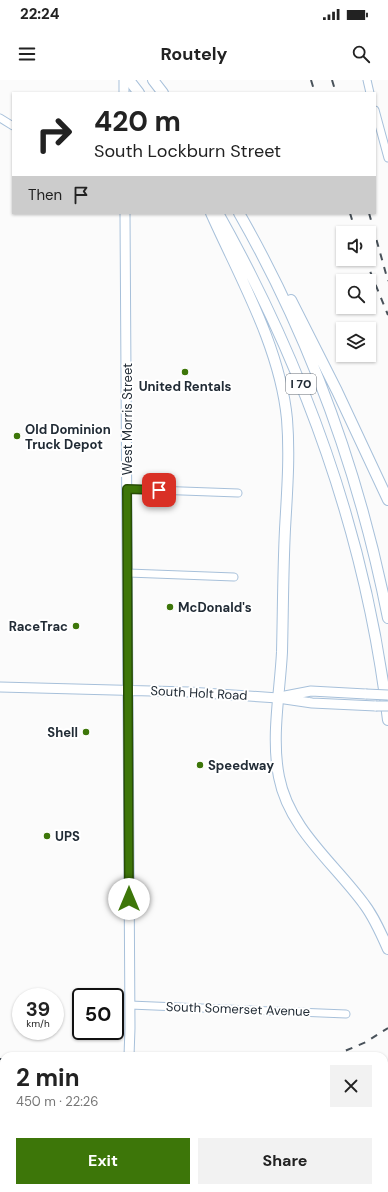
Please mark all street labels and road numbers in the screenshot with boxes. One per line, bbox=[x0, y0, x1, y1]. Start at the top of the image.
street label: West Morris Street bbox=[119, 363, 136, 475]
road number: I 70 bbox=[286, 374, 316, 394]
street label: South Holt Road bbox=[150, 682, 248, 704]
street label: South Somerset Avenue bbox=[166, 998, 310, 1020]

